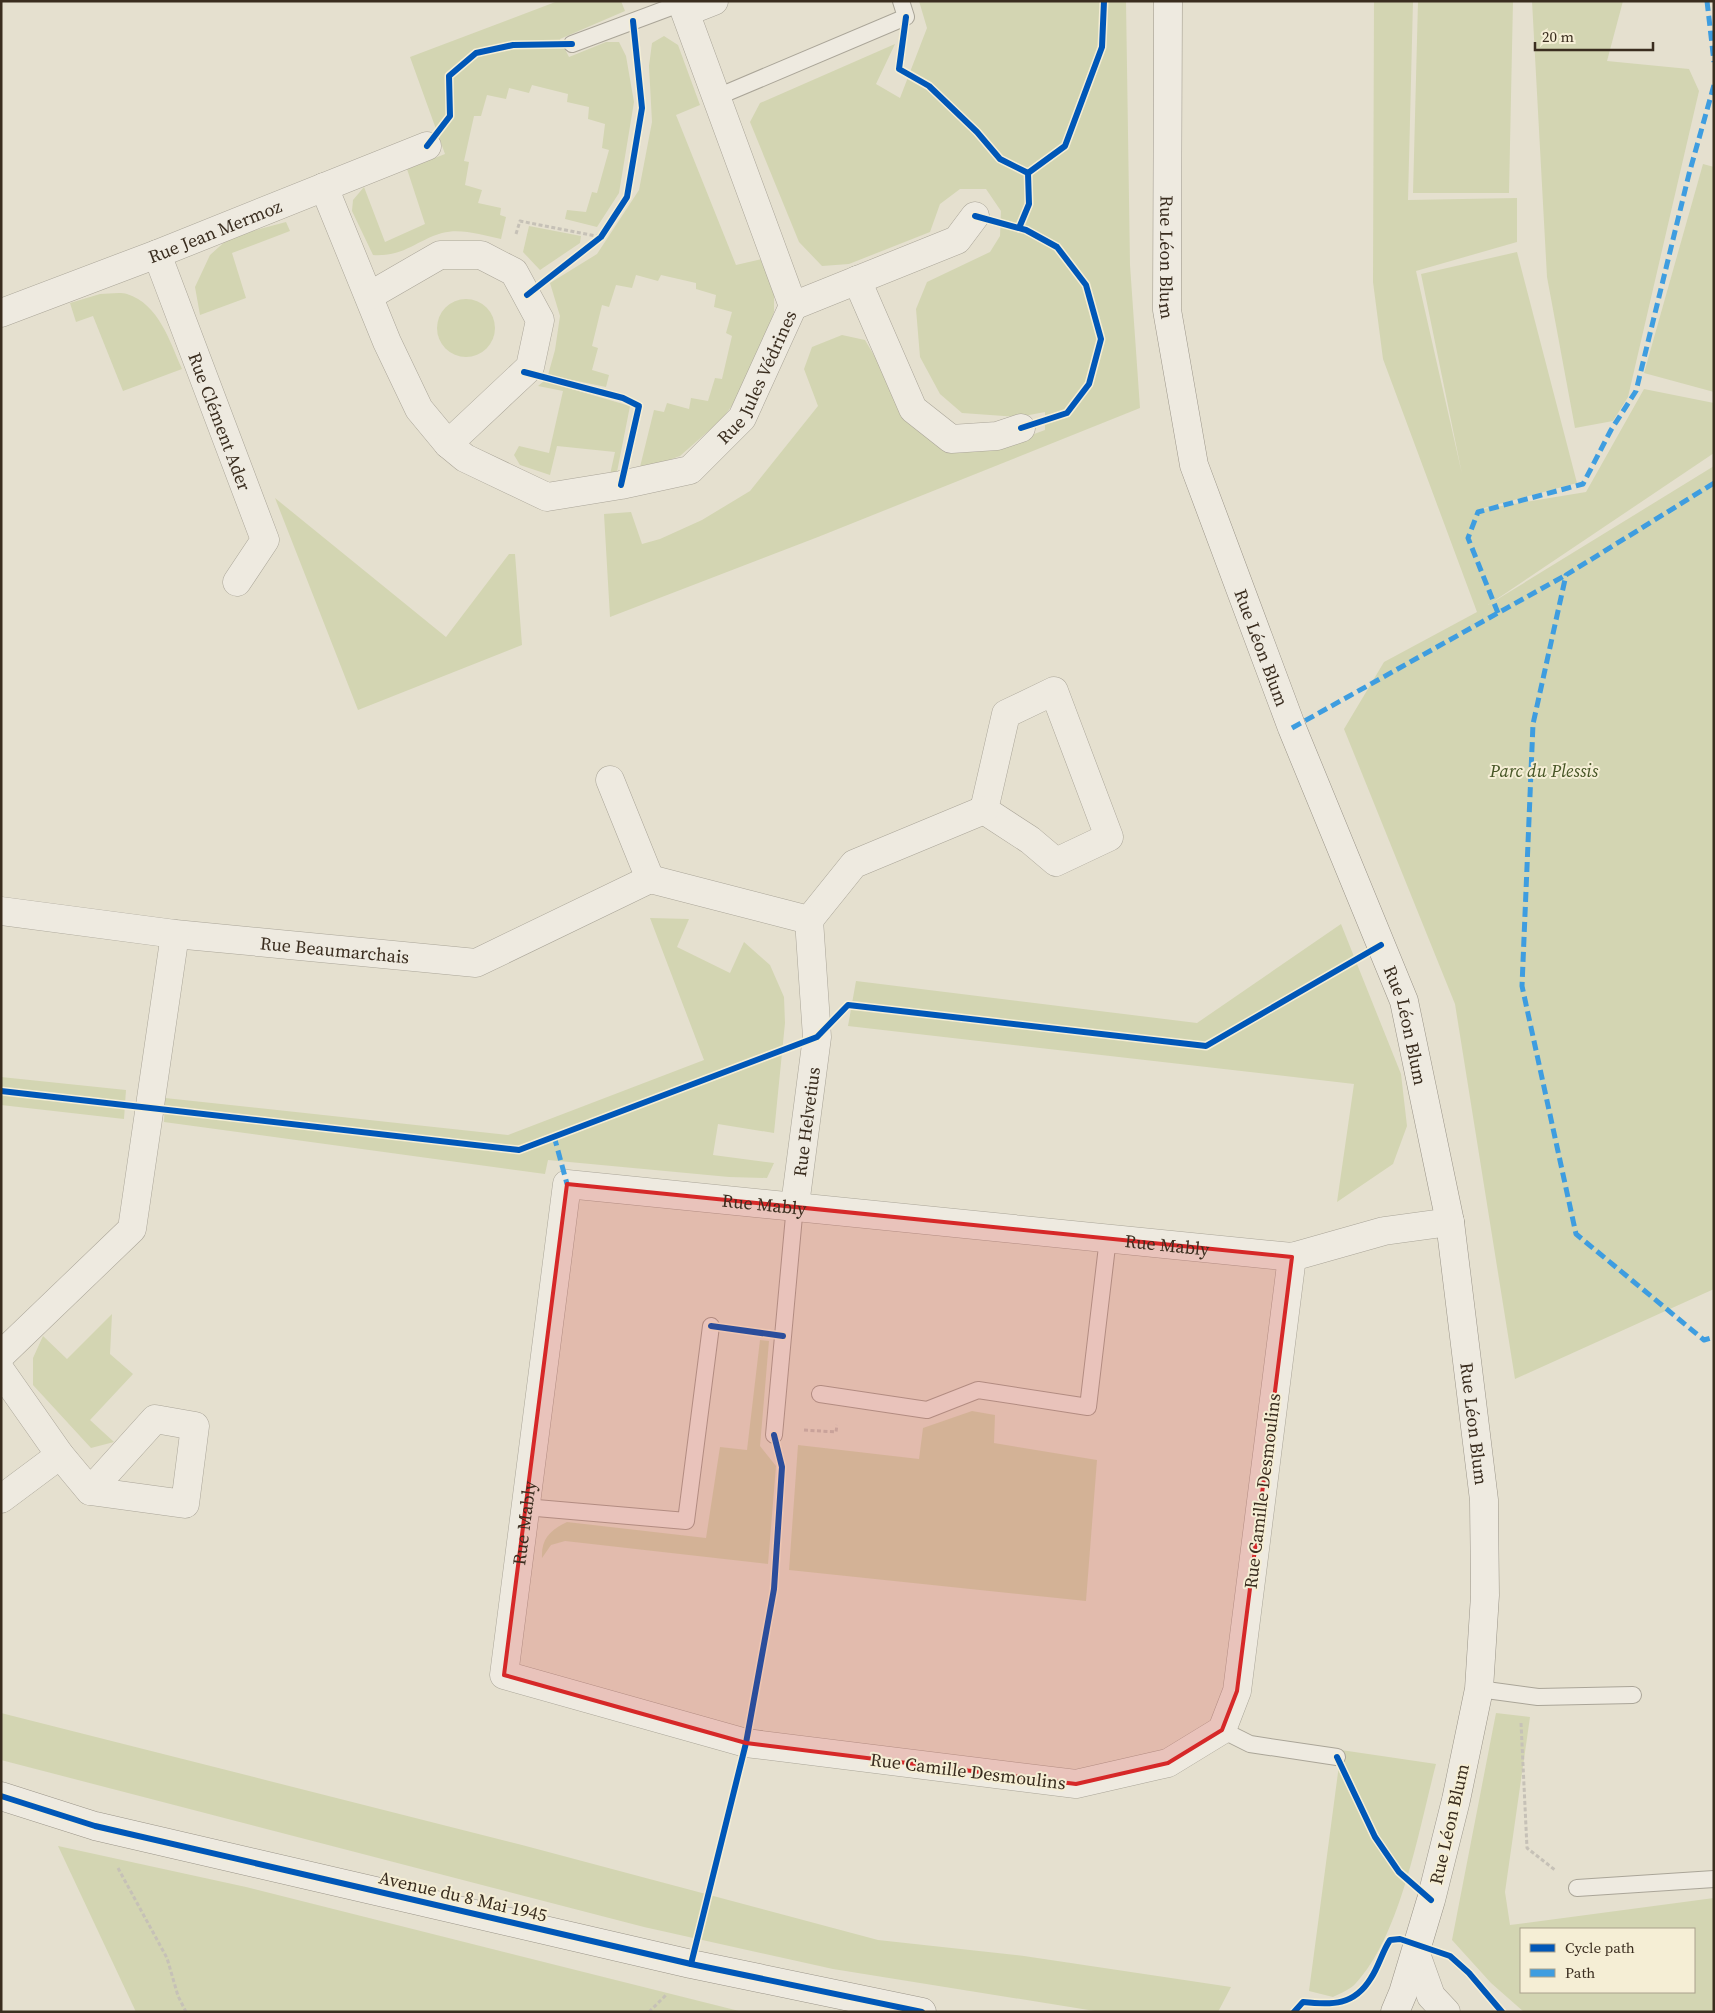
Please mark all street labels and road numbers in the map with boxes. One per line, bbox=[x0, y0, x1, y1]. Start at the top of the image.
street label: Rue Jean Mermoz bbox=[144, 193, 285, 269]
street label: Rue Léon Blum bbox=[1153, 195, 1181, 321]
street label: Rue Jules Védrines bbox=[711, 306, 802, 449]
street label: Rue Clément Ader bbox=[183, 349, 258, 495]
street label: Rue Léon Blum bbox=[1229, 585, 1295, 710]
street label: Rue Beaumarchais bbox=[259, 930, 411, 969]
street label: Rue Léon Blum bbox=[1378, 961, 1434, 1087]
street label: Rue Helvetius bbox=[786, 1065, 826, 1178]
street label: Rue Mably bbox=[721, 1187, 808, 1221]
street label: Rue Mably bbox=[1124, 1228, 1211, 1261]
street label: Rue Léon Blum bbox=[1455, 1361, 1495, 1486]
street label: Rue Camille Desmoulins bbox=[1238, 1392, 1286, 1590]
street label: Rue Mably bbox=[506, 1479, 541, 1567]
street label: Rue Camille Desmoulins bbox=[869, 1747, 1067, 1795]
street label: Rue Léon Blum bbox=[1423, 1761, 1475, 1887]
street label: Avenue du 8 Mai 1945 bbox=[376, 1864, 550, 1928]

